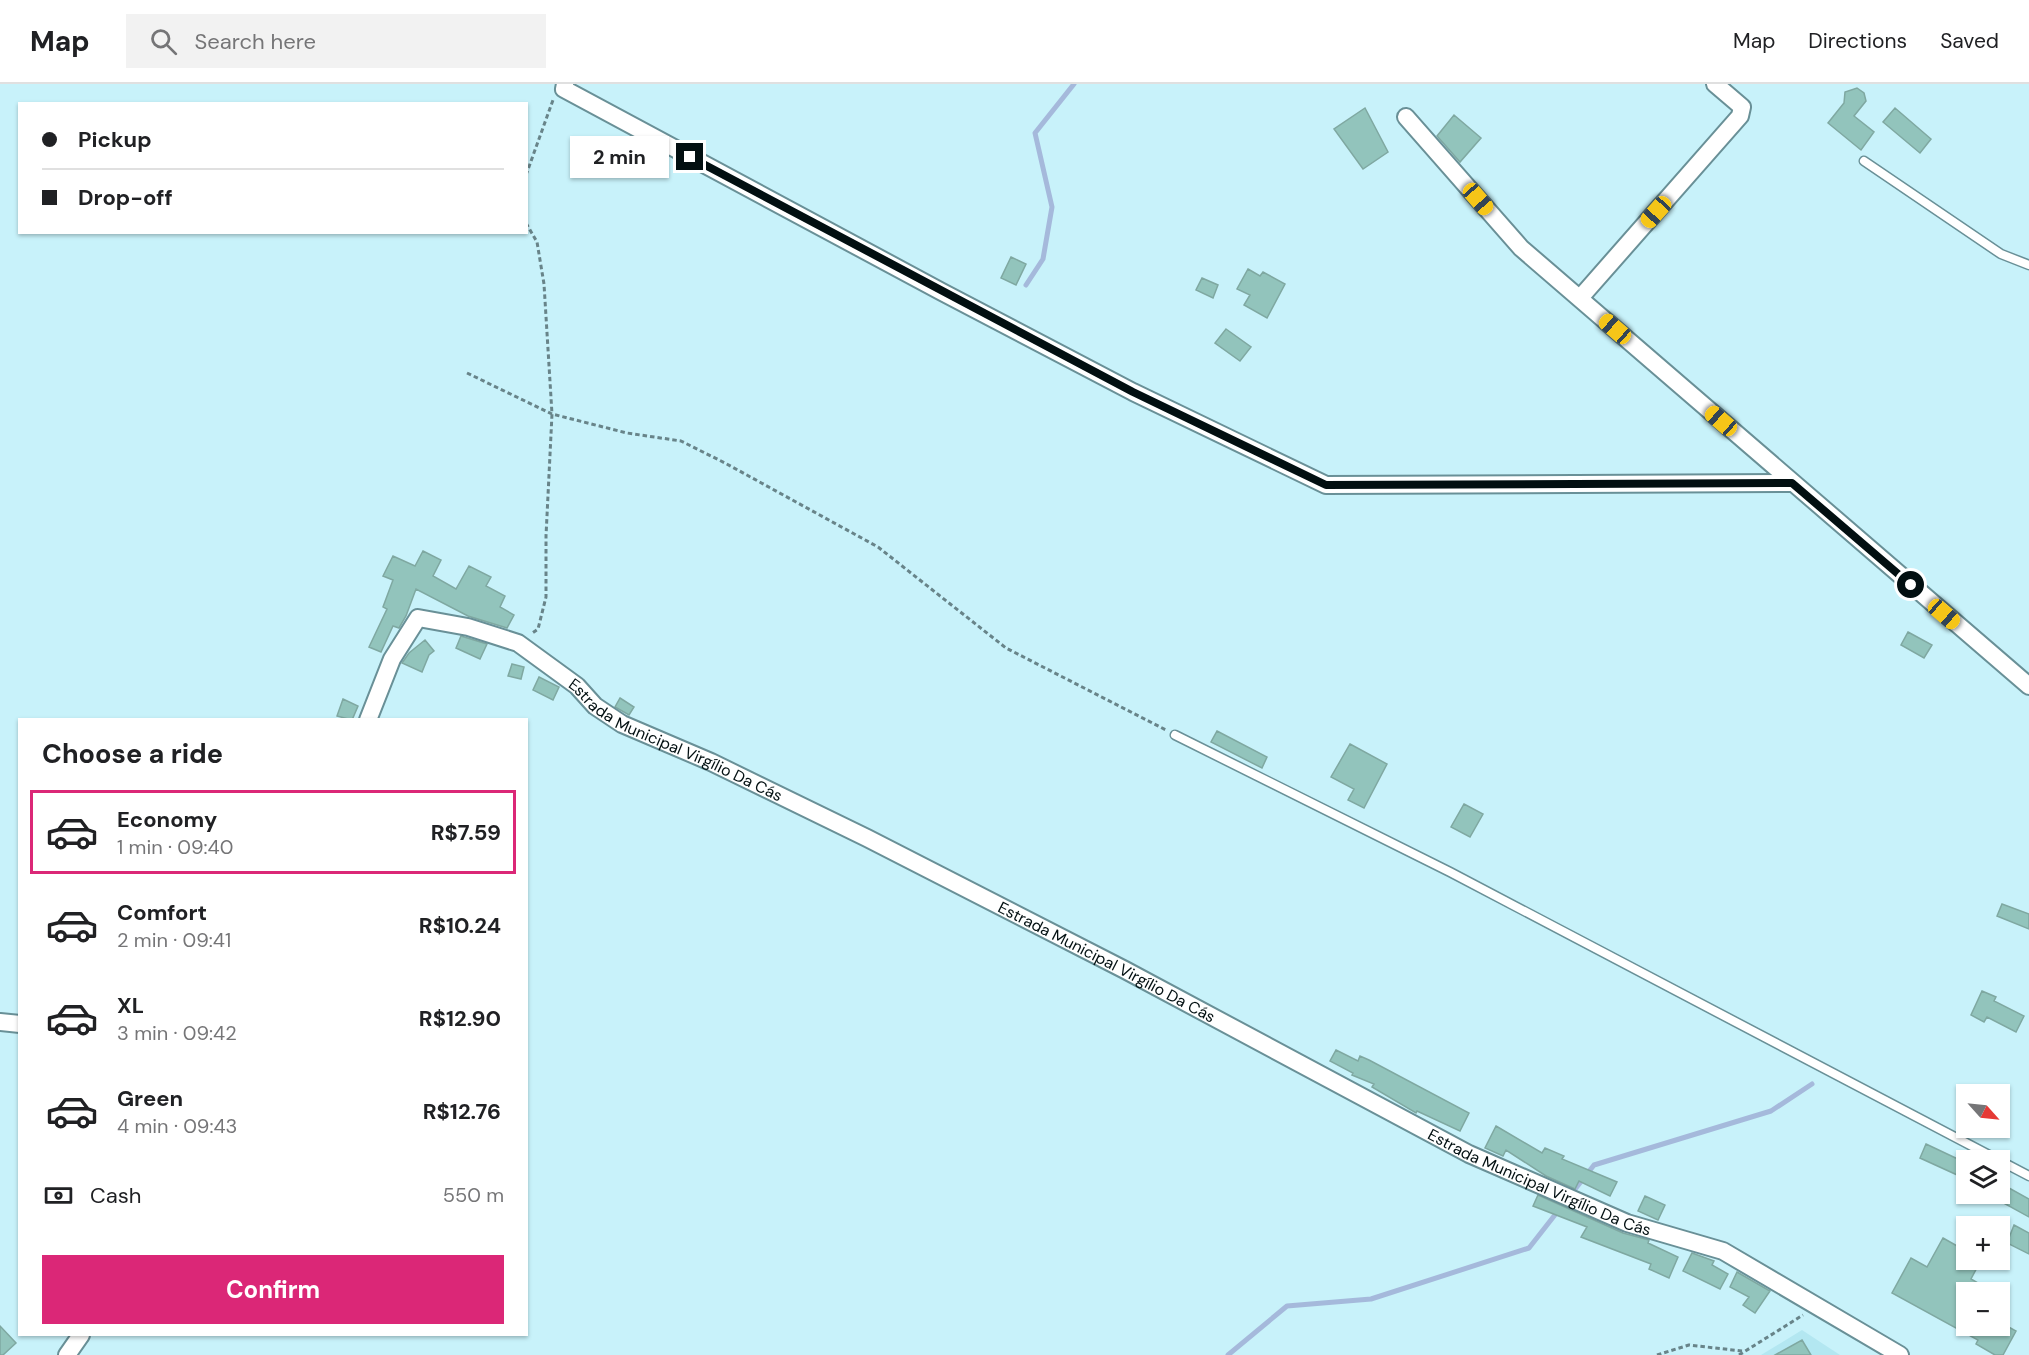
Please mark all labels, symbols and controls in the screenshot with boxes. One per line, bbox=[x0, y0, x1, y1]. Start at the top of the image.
search box bbox=[126, 14, 546, 68]
text: Map bbox=[30, 23, 90, 60]
icon: search bbox=[147, 25, 180, 58]
text: Search here bbox=[195, 27, 316, 56]
text: Map bbox=[1733, 27, 1775, 55]
text: Directions bbox=[1808, 27, 1907, 55]
text: Saved bbox=[1940, 27, 1999, 55]
text: Pickup bbox=[78, 125, 152, 154]
callout: 2 min bbox=[570, 136, 669, 178]
route end bbox=[676, 143, 703, 170]
text: 2 min bbox=[593, 144, 646, 170]
car bbox=[1459, 180, 1497, 218]
text: Drop-off bbox=[78, 183, 173, 212]
car bbox=[1637, 193, 1675, 231]
car bbox=[1596, 310, 1634, 348]
car bbox=[1702, 402, 1740, 440]
route start bbox=[1897, 571, 1924, 598]
car bbox=[1925, 595, 1963, 633]
street label: Estrada Municipal Virgílio Da Cás bbox=[564, 673, 786, 806]
text: Choose a ride bbox=[42, 736, 223, 771]
icon: car bbox=[45, 805, 99, 859]
text: Economy bbox=[117, 805, 217, 834]
text: R$7.59 bbox=[431, 818, 501, 847]
text: 1 min · 09:40 bbox=[117, 834, 233, 860]
street label: Estrada Municipal Virgílio Da Cás bbox=[994, 897, 1219, 1027]
icon: car bbox=[45, 898, 99, 952]
text: Comfort bbox=[117, 898, 207, 927]
text: R$10.24 bbox=[419, 911, 501, 940]
text: 2 min · 09:41 bbox=[117, 927, 231, 953]
icon: car bbox=[45, 991, 99, 1045]
text: XL bbox=[117, 991, 144, 1020]
text: R$12.90 bbox=[419, 1004, 501, 1033]
text: 3 min · 09:42 bbox=[117, 1020, 237, 1046]
icon: car bbox=[45, 1084, 99, 1138]
text: Green bbox=[117, 1084, 183, 1113]
north arrow bbox=[1956, 1084, 2010, 1138]
map controls bbox=[1956, 1084, 2010, 1336]
text: R$12.76 bbox=[423, 1097, 501, 1126]
text: 4 min · 09:43 bbox=[117, 1113, 237, 1139]
street label: Estrada Municipal Virgílio Da Cás bbox=[1424, 1124, 1654, 1240]
button: layers bbox=[1956, 1150, 2010, 1204]
icon: cash bbox=[42, 1179, 75, 1212]
text: Cash bbox=[90, 1181, 141, 1210]
text: 550 m bbox=[443, 1182, 504, 1208]
button: + bbox=[1956, 1216, 2010, 1270]
button: Confirm bbox=[42, 1255, 504, 1324]
button: − bbox=[1956, 1282, 2010, 1336]

